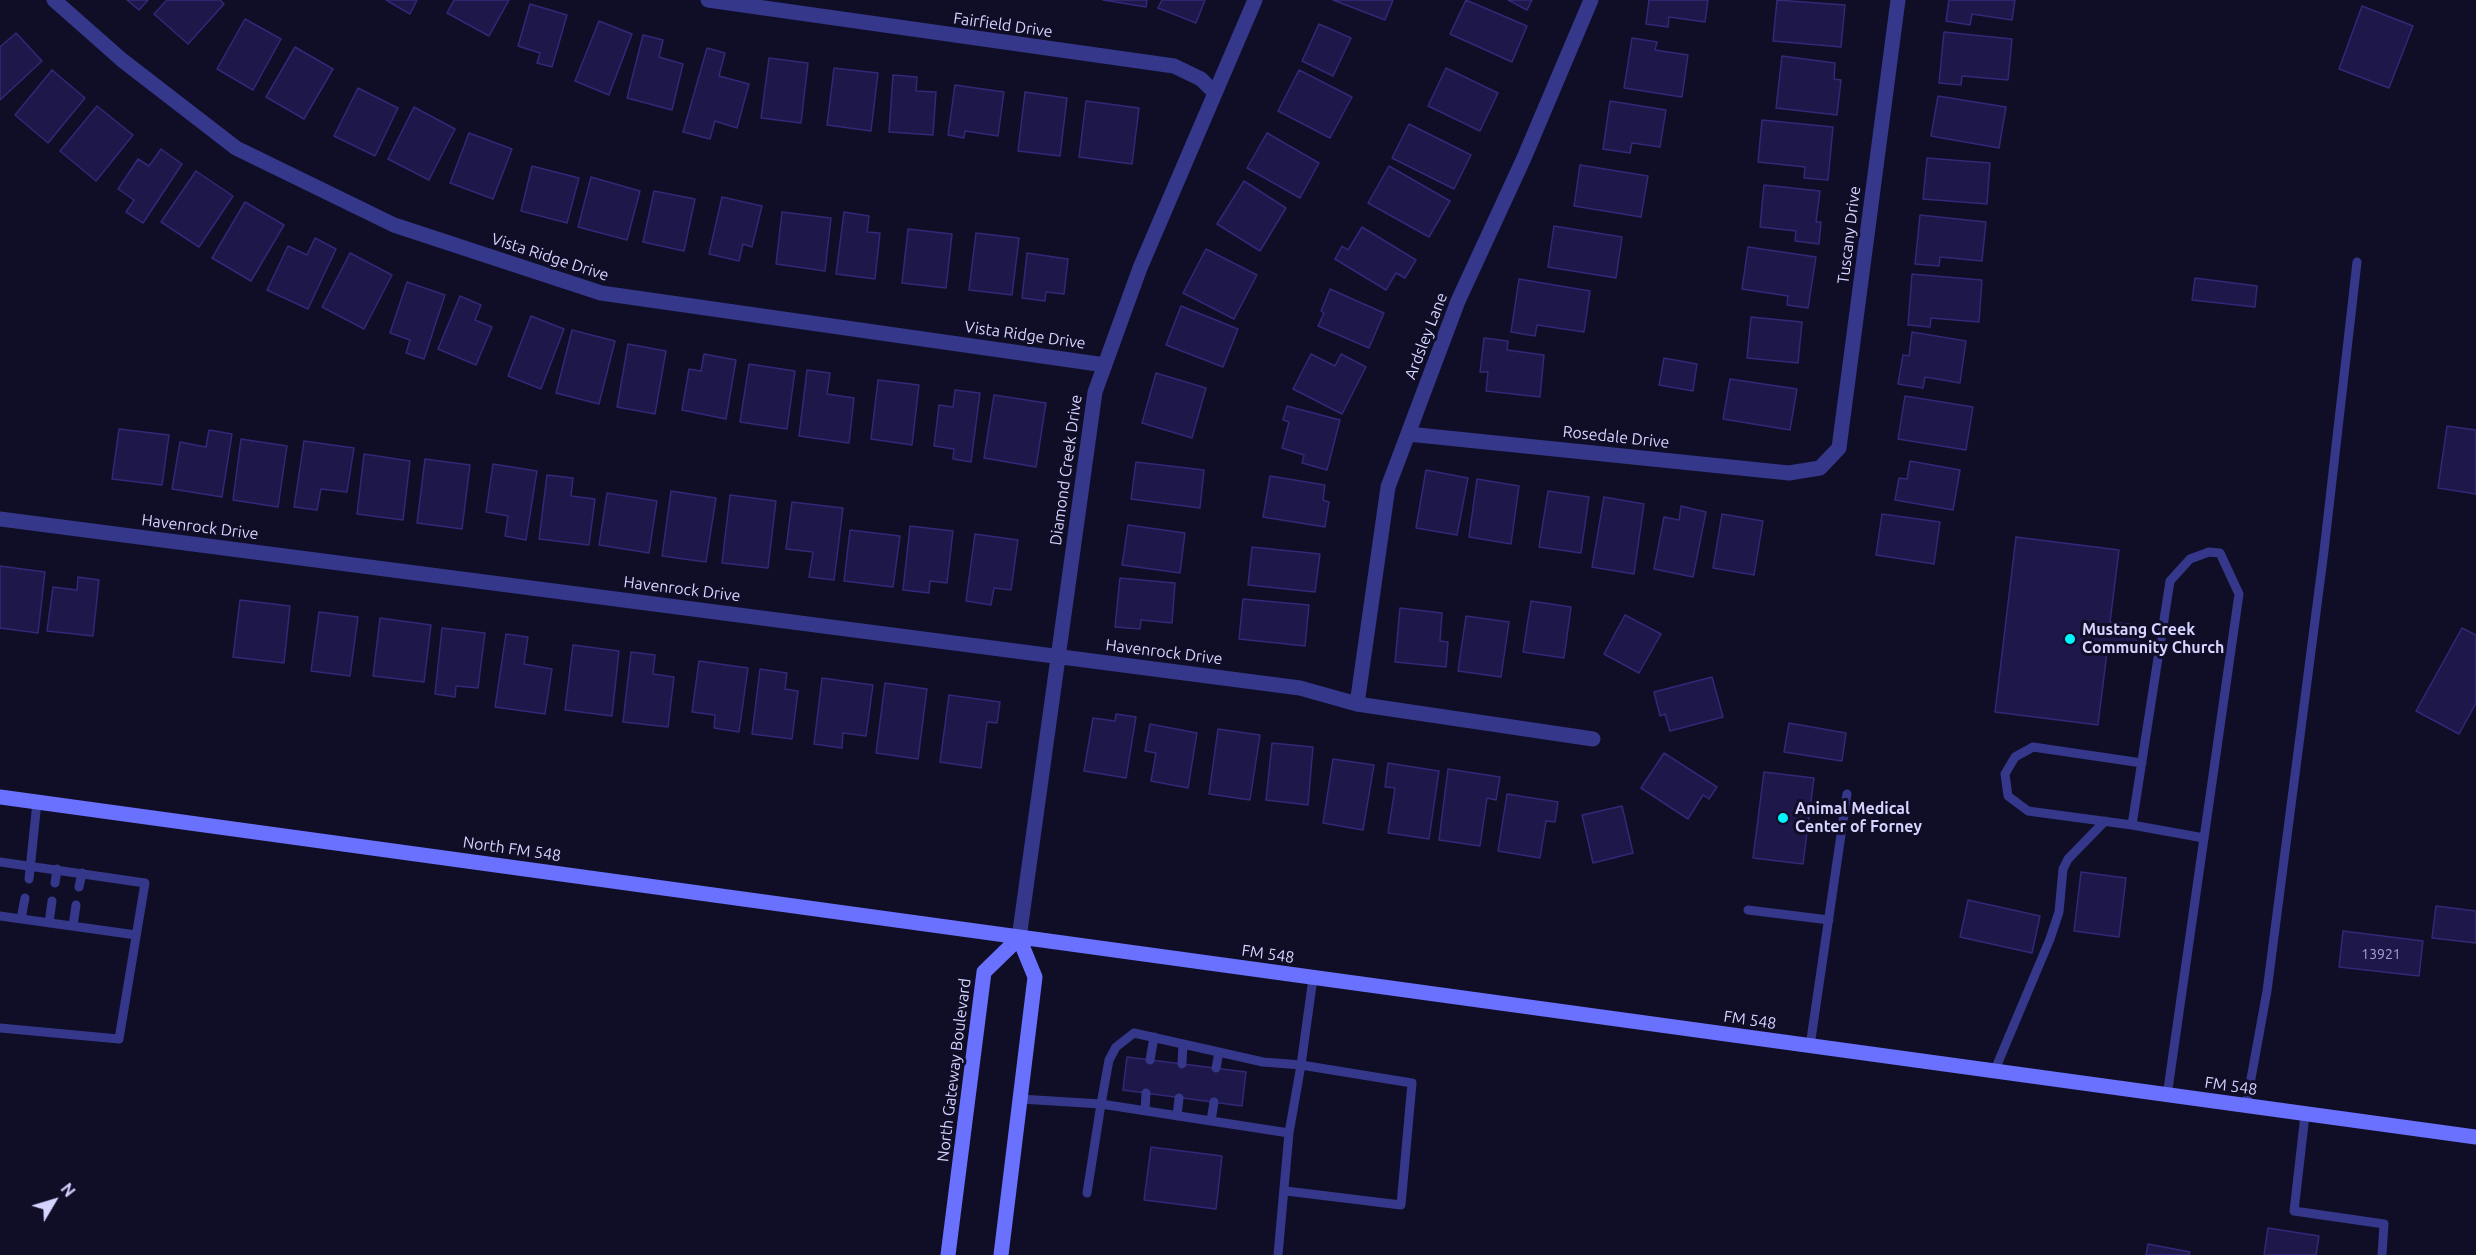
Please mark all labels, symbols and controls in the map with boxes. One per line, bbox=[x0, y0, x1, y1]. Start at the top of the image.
street label: Fairfield Drive bbox=[952, 9, 1054, 41]
street label: Tuscany Drive bbox=[1833, 185, 1865, 285]
street label: Vista Ridge Drive bbox=[489, 229, 611, 285]
street label: Ardsley Lane bbox=[1401, 290, 1451, 382]
street label: Vista Ridge Drive bbox=[963, 317, 1087, 353]
street label: Diamond Creek Drive bbox=[1046, 393, 1086, 547]
street label: Rosedale Drive bbox=[1562, 422, 1670, 452]
street label: Havenrock Drive bbox=[141, 510, 259, 544]
street label: Havenrock Drive bbox=[623, 572, 741, 606]
place label: Mustang Creek Community Church bbox=[2082, 620, 2224, 658]
marker: Mustang Creek Community Church bbox=[2063, 632, 2077, 646]
street label: Havenrock Drive bbox=[1105, 635, 1223, 669]
place label: Animal Medical Center of Forney bbox=[1795, 799, 1922, 837]
marker: Animal Medical Center of Forney bbox=[1776, 811, 1790, 825]
street label: North FM 548 bbox=[462, 833, 562, 865]
street label: FM 548 bbox=[1240, 941, 1296, 967]
house number: 13921 bbox=[2361, 946, 2401, 962]
street label: North Gateway Boulevard bbox=[933, 977, 975, 1163]
street label: FM 548 bbox=[1722, 1007, 1778, 1033]
street label: FM 548 bbox=[2203, 1073, 2259, 1099]
north arrow bbox=[24, 1171, 84, 1231]
text: N bbox=[57, 1180, 79, 1200]

